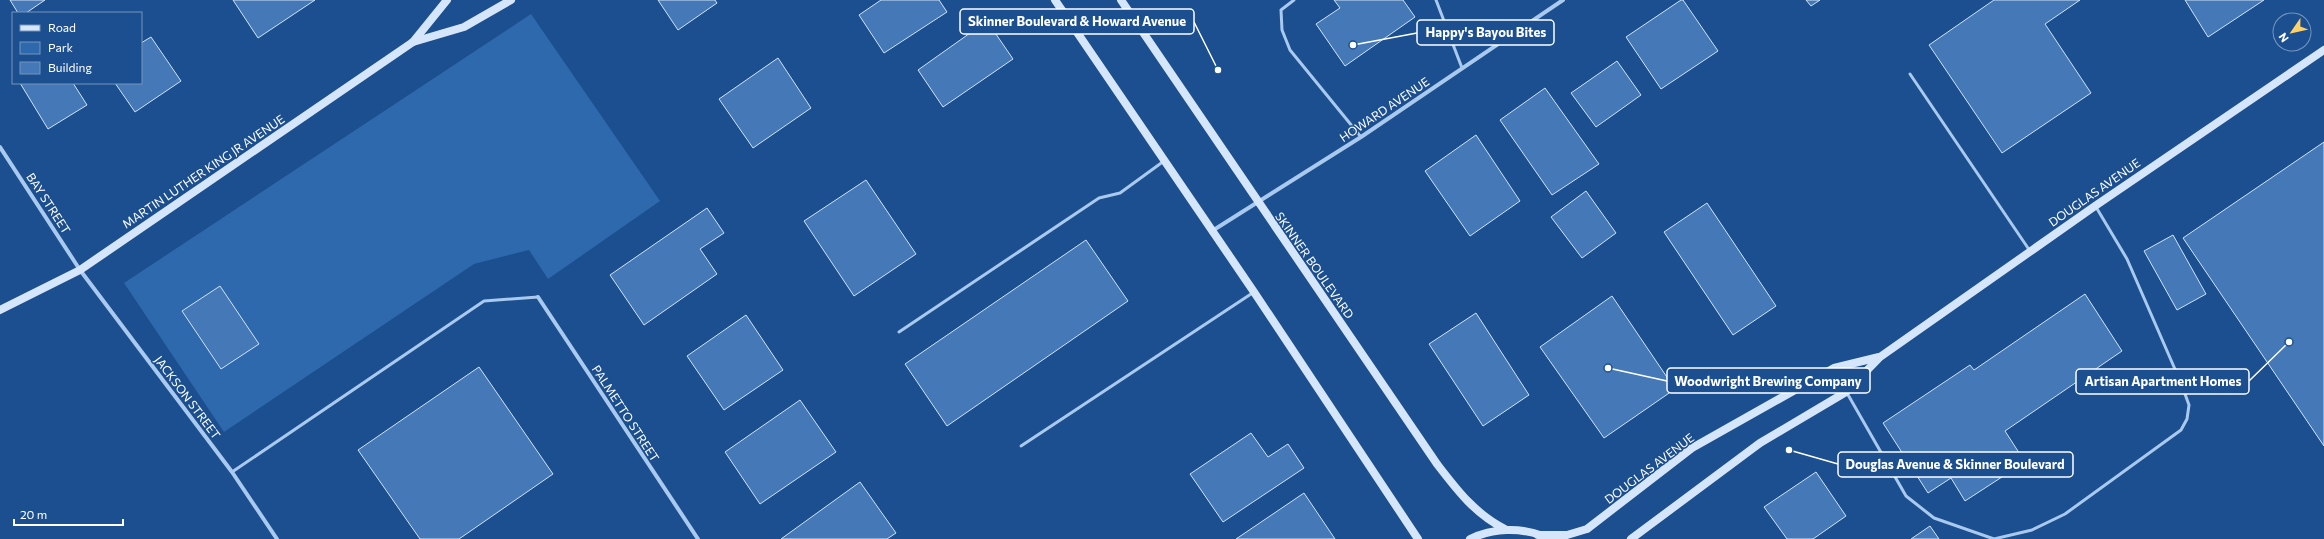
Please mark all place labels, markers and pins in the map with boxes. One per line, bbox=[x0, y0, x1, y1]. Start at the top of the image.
callout: Skinner Boulevard & Howard Avenue bbox=[960, 9, 1194, 34]
callout: Happy's Bayou Bites bbox=[1417, 20, 1554, 45]
callout: Woodwright Brewing Company bbox=[1667, 368, 1870, 393]
callout: Artisan Apartment Homes bbox=[2076, 369, 2249, 394]
callout: Douglas Avenue & Skinner Boulevard bbox=[1838, 452, 2073, 477]

